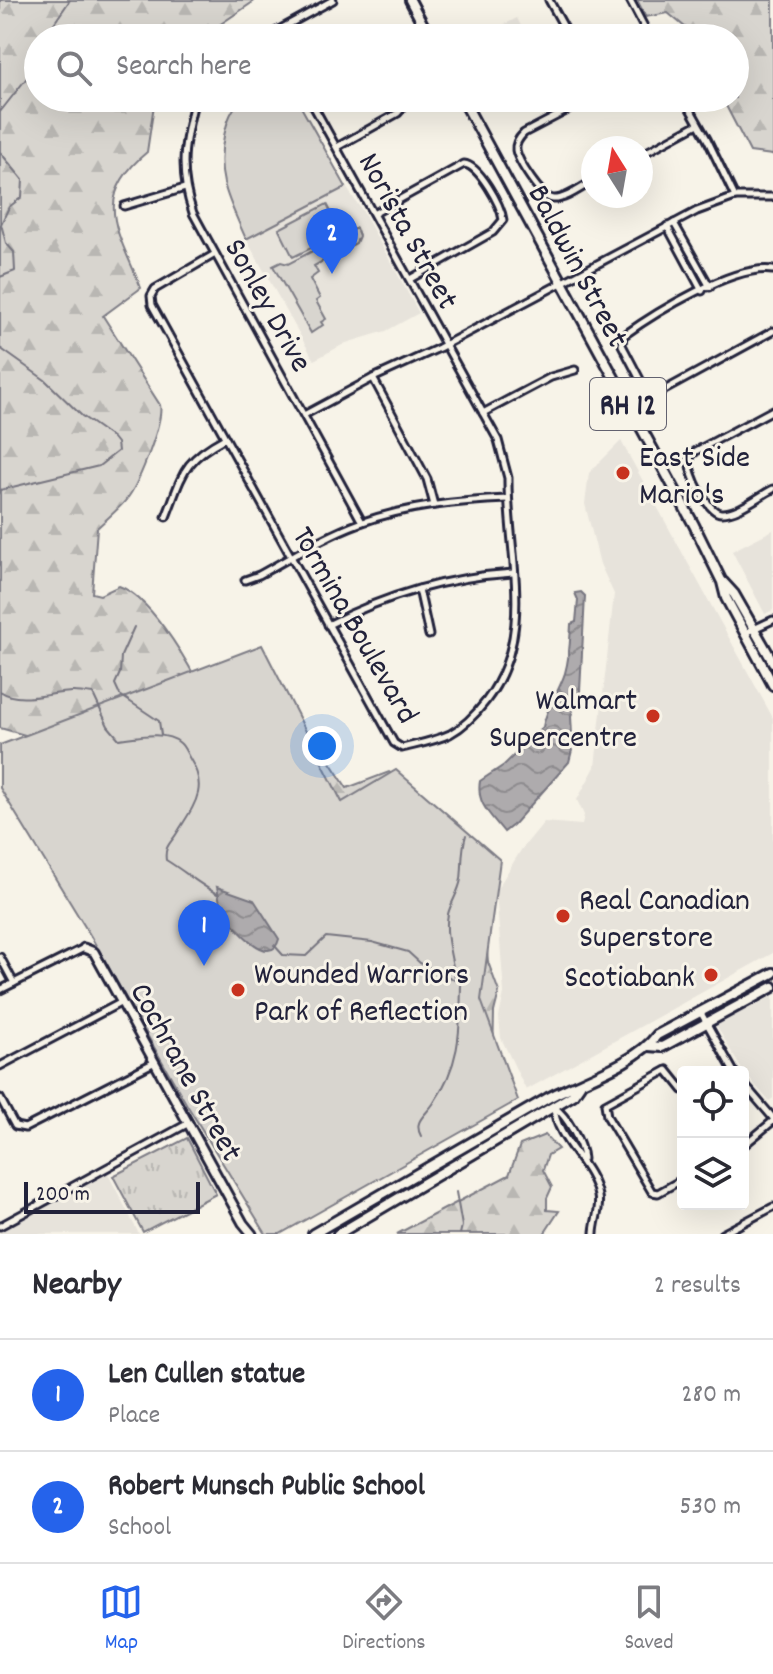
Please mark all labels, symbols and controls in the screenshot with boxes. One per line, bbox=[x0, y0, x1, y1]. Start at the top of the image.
search box bbox=[24, 24, 749, 112]
icon: search bbox=[52, 46, 96, 90]
text: Search here bbox=[116, 47, 252, 90]
north arrow bbox=[581, 136, 653, 208]
street label: Norista Street bbox=[344, 146, 468, 319]
street label: Baldwin Street bbox=[513, 177, 638, 357]
pin: 2 bbox=[306, 208, 358, 274]
street label: Sonley Drive bbox=[210, 231, 321, 382]
road number: RH 12 bbox=[590, 378, 666, 430]
place label: East Side Mario's bbox=[639, 437, 750, 520]
marker: East Side Mario's bbox=[614, 464, 632, 482]
street label: Tormina Boulevard bbox=[277, 519, 428, 734]
place label: Walmart Supercentre bbox=[489, 680, 637, 763]
marker: Walmart Supercentre bbox=[644, 707, 662, 725]
your location bbox=[302, 726, 342, 766]
place label: Real Canadian Superstore bbox=[579, 880, 750, 963]
pin: 1 bbox=[178, 900, 230, 966]
marker: Real Canadian Superstore bbox=[554, 907, 572, 925]
place label: Wounded Warriors Park of Reflection bbox=[254, 954, 469, 1037]
place label: Scotiabank bbox=[564, 957, 695, 1003]
marker: Scotiabank bbox=[702, 966, 720, 984]
street label: Cochrane Street bbox=[115, 976, 252, 1172]
marker: Wounded Warriors Park of Reflection bbox=[229, 981, 247, 999]
map controls bbox=[677, 1066, 749, 1210]
button: locate bbox=[677, 1066, 749, 1138]
button: layers bbox=[677, 1138, 749, 1210]
scale bar bbox=[24, 1178, 200, 1214]
text: 200 m bbox=[36, 1180, 90, 1211]
text: Nearby bbox=[32, 1262, 121, 1311]
text: 2 results bbox=[654, 1268, 741, 1305]
text: Len Cullen statue bbox=[108, 1355, 305, 1398]
text: 1 bbox=[55, 1377, 61, 1414]
text: 280 m bbox=[681, 1377, 741, 1414]
text: Place bbox=[108, 1398, 160, 1435]
text: Robert Munsch Public School bbox=[108, 1467, 425, 1510]
text: 2 bbox=[52, 1489, 64, 1526]
text: 530 m bbox=[679, 1489, 741, 1526]
text: School bbox=[108, 1510, 171, 1547]
tab: Map bbox=[99, 1580, 143, 1659]
tab: Directions bbox=[342, 1580, 426, 1659]
tab: Saved bbox=[624, 1580, 674, 1659]

